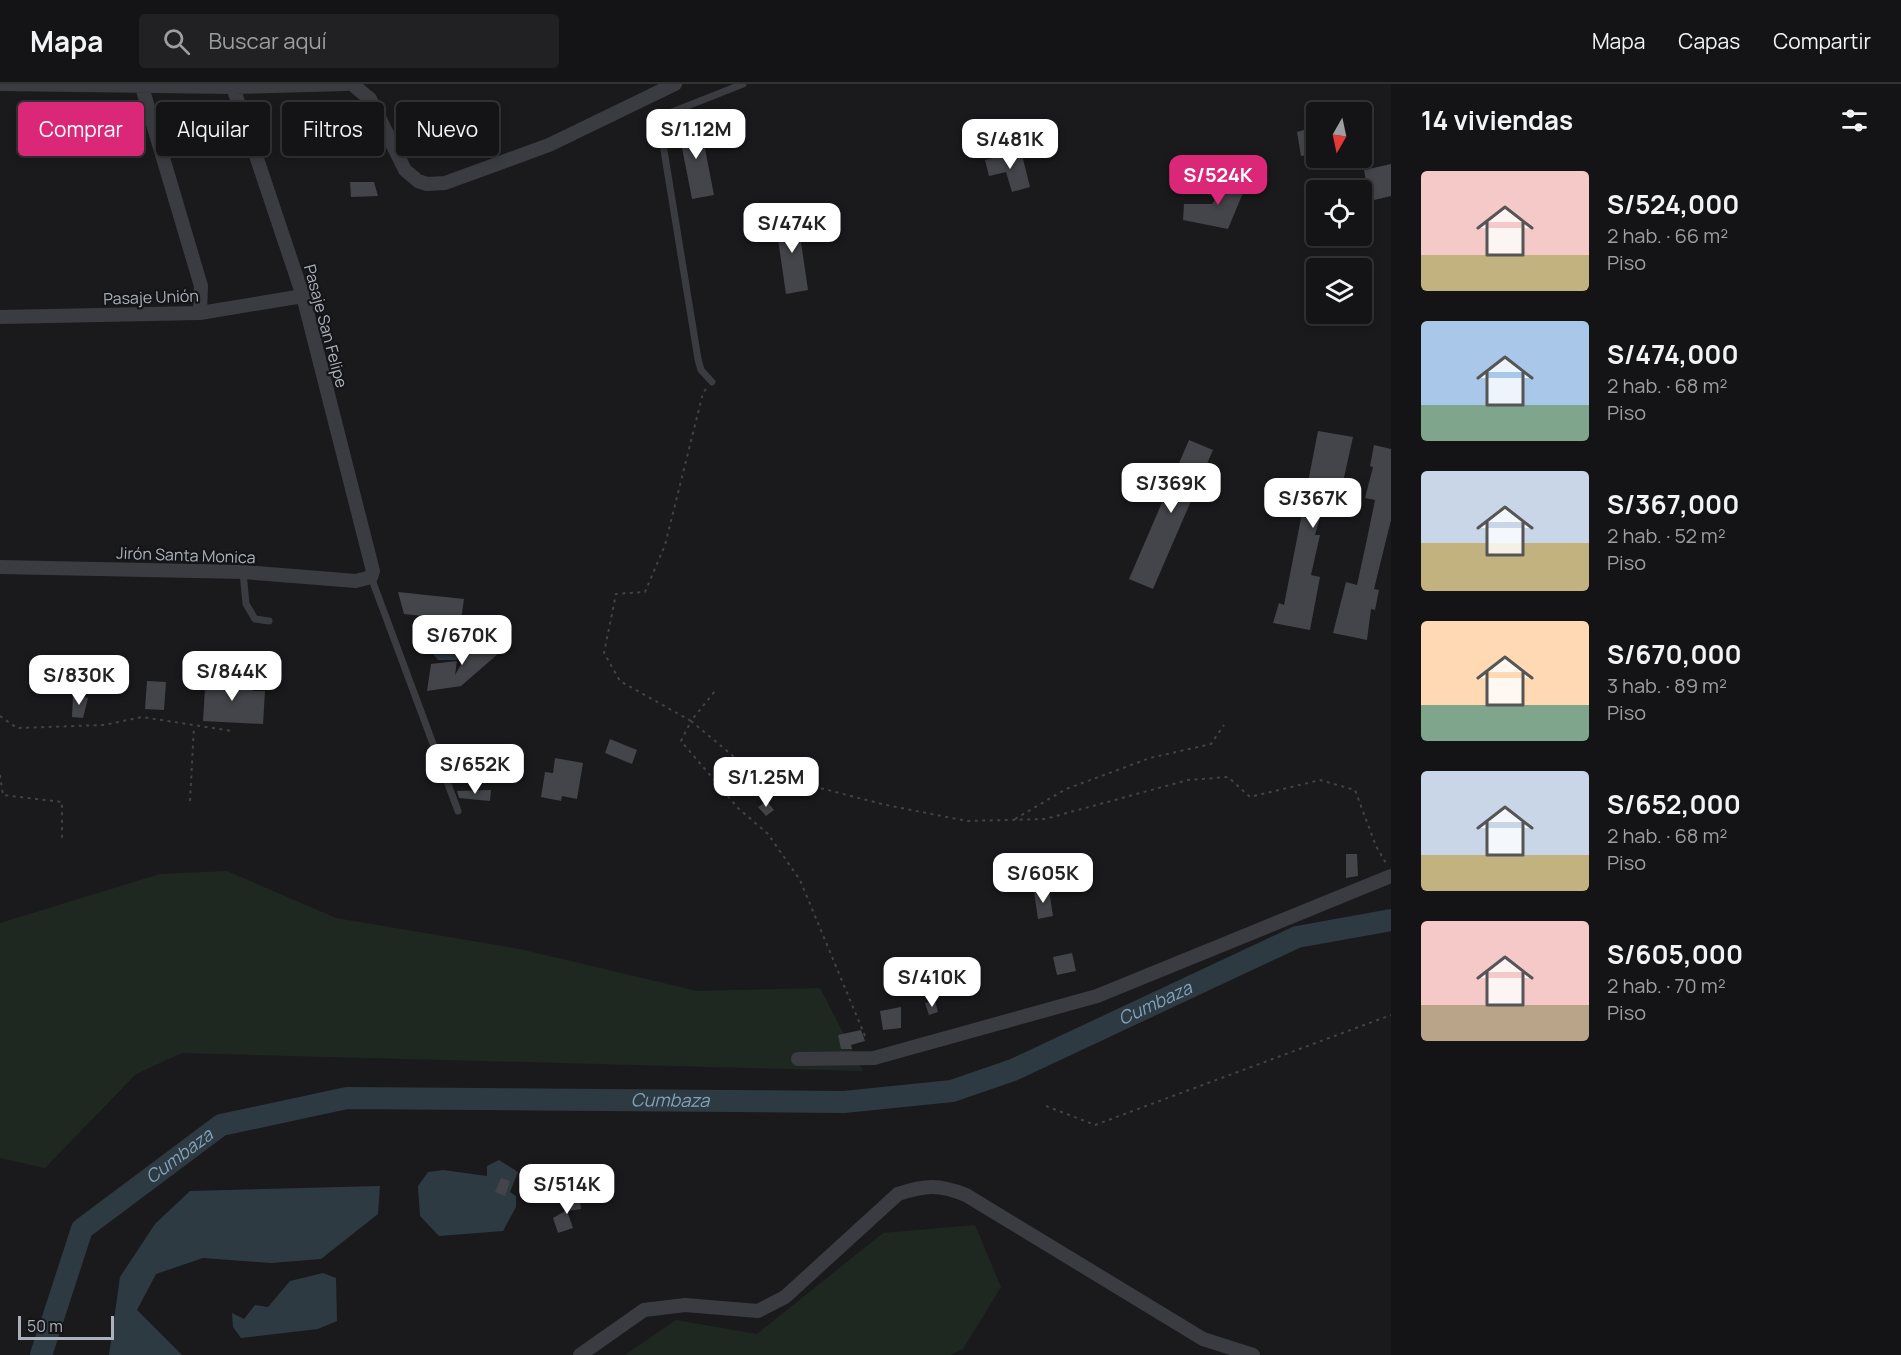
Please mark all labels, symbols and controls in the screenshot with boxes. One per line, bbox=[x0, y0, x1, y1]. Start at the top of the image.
search box bbox=[139, 14, 559, 68]
text: Mapa bbox=[30, 22, 103, 60]
icon: search bbox=[160, 25, 193, 58]
text: Buscar aquí bbox=[208, 26, 327, 56]
text: Mapa bbox=[1592, 27, 1645, 55]
text: Capas bbox=[1678, 27, 1740, 55]
text: Compartir bbox=[1773, 27, 1871, 55]
chip: Comprar bbox=[18, 102, 144, 156]
chip: Alquilar bbox=[156, 102, 270, 156]
chip: Filtros bbox=[282, 102, 384, 156]
chip: Nuevo bbox=[396, 102, 499, 156]
north arrow bbox=[1306, 102, 1372, 168]
map controls bbox=[1306, 102, 1372, 324]
text: 14 viviendas bbox=[1421, 102, 1573, 138]
icon: filters bbox=[1838, 104, 1871, 137]
pin: S/1.12M bbox=[641, 109, 751, 160]
text: S/1.12M bbox=[660, 115, 732, 142]
pin: S/481K bbox=[961, 119, 1059, 170]
text: S/481K bbox=[976, 125, 1044, 152]
pin: S/524K bbox=[1169, 155, 1267, 206]
text: S/524K bbox=[1183, 161, 1253, 188]
button: locate bbox=[1306, 180, 1372, 246]
text: S/524,000 bbox=[1607, 186, 1739, 222]
icon: home bbox=[1469, 195, 1541, 267]
pin: S/474K bbox=[743, 203, 841, 254]
text: S/474K bbox=[758, 209, 826, 236]
text: 2 hab. · 66 m² bbox=[1607, 222, 1728, 249]
text: Piso bbox=[1607, 249, 1646, 276]
button: layers bbox=[1306, 258, 1372, 324]
street label: Pasaje San Felipe bbox=[299, 262, 353, 390]
street label: Pasaje Unión bbox=[103, 284, 199, 310]
text: S/474,000 bbox=[1607, 336, 1739, 372]
icon: home bbox=[1469, 345, 1541, 417]
text: 2 hab. · 68 m² bbox=[1607, 372, 1727, 399]
text: Piso bbox=[1607, 399, 1646, 426]
pin: S/369K bbox=[1122, 463, 1220, 514]
text: S/369K bbox=[1136, 469, 1206, 496]
pin: S/367K bbox=[1264, 478, 1362, 529]
text: S/367K bbox=[1278, 484, 1348, 511]
text: S/367,000 bbox=[1607, 486, 1739, 522]
icon: home bbox=[1469, 495, 1541, 567]
text: 2 hab. · 52 m² bbox=[1607, 522, 1726, 549]
street label: Jirón Santa Monica bbox=[116, 542, 256, 568]
text: Piso bbox=[1607, 549, 1646, 576]
pin: S/670K bbox=[413, 615, 511, 666]
text: S/670K bbox=[426, 621, 498, 648]
text: S/670,000 bbox=[1607, 636, 1742, 672]
icon: home bbox=[1469, 645, 1541, 717]
pin: S/844K bbox=[183, 651, 281, 702]
pin: S/830K bbox=[30, 655, 128, 706]
text: S/844K bbox=[196, 657, 268, 684]
text: S/830K bbox=[43, 661, 115, 688]
text: 3 hab. · 89 m² bbox=[1607, 672, 1727, 699]
text: Piso bbox=[1607, 699, 1646, 726]
pin: S/652K bbox=[426, 744, 524, 795]
text: S/652K bbox=[440, 750, 510, 777]
pin: S/1.25M bbox=[711, 757, 821, 808]
text: S/1.25M bbox=[728, 763, 804, 790]
text: S/652,000 bbox=[1607, 786, 1741, 822]
icon: home bbox=[1469, 795, 1541, 867]
text: 2 hab. · 68 m² bbox=[1607, 822, 1727, 849]
text: Piso bbox=[1607, 849, 1646, 876]
pin: S/605K bbox=[994, 853, 1092, 904]
text: S/605K bbox=[1007, 859, 1079, 886]
text: S/605,000 bbox=[1607, 936, 1743, 972]
icon: home bbox=[1469, 945, 1541, 1017]
pin: S/410K bbox=[883, 957, 981, 1008]
text: S/410K bbox=[898, 963, 966, 990]
text: 2 hab. · 70 m² bbox=[1607, 972, 1726, 999]
water label: Cumbaza bbox=[1114, 975, 1196, 1030]
text: Piso bbox=[1607, 999, 1646, 1026]
water label: Cumbaza bbox=[631, 1087, 710, 1112]
water label: Cumbaza bbox=[140, 1122, 218, 1189]
pin: S/514K bbox=[518, 1164, 616, 1215]
text: S/514K bbox=[533, 1170, 601, 1197]
scale bar bbox=[18, 1313, 114, 1340]
text: 50 m bbox=[27, 1315, 63, 1337]

